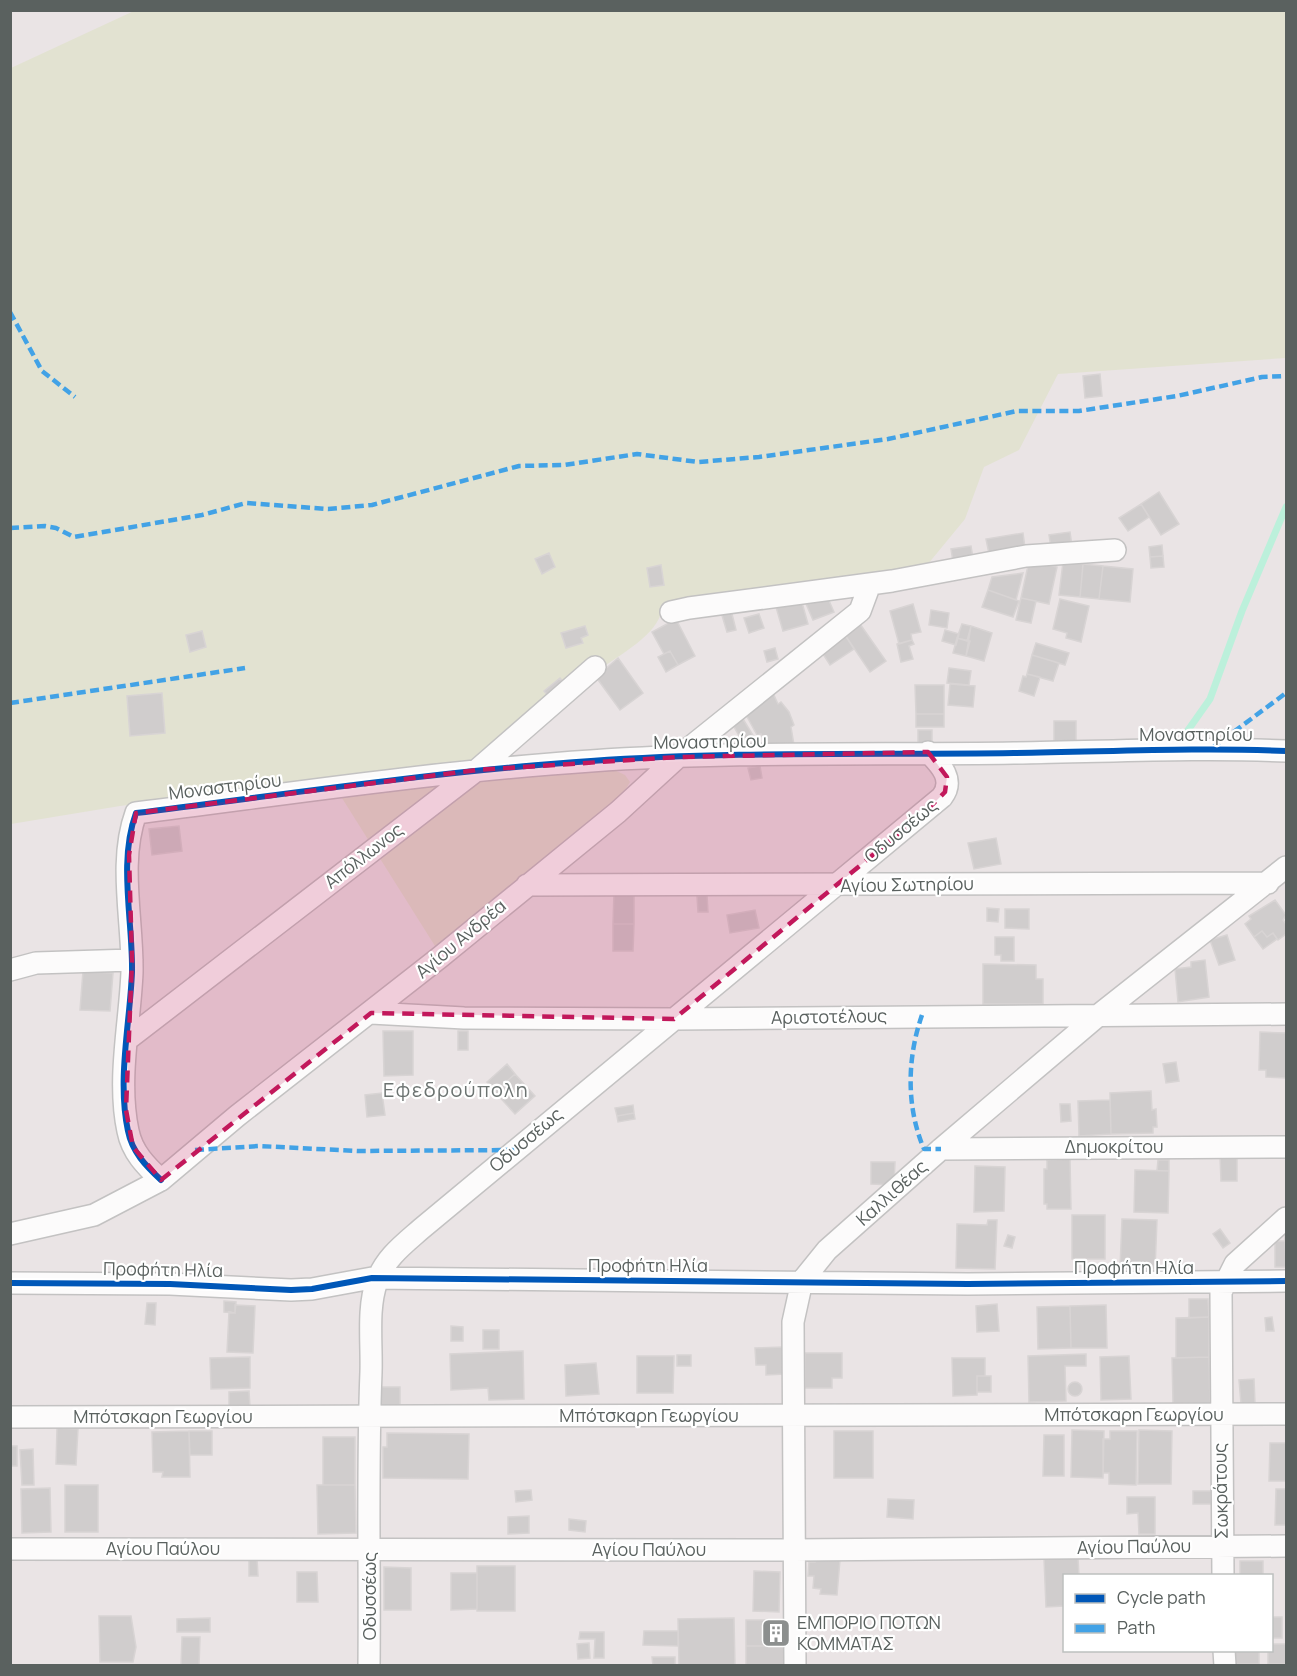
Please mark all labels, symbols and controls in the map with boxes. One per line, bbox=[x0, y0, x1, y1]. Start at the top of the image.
street label: Μοναστηρίου bbox=[1139, 722, 1253, 746]
street label: Μοναστηρίου bbox=[653, 728, 767, 754]
street label: Μοναστηρίου bbox=[167, 767, 283, 805]
street label: Οδυσσέως bbox=[859, 793, 942, 868]
street label: Απόλλωνος bbox=[319, 817, 408, 894]
street label: Αγίου Σωτηρίου bbox=[840, 871, 974, 897]
street label: Αγίου Ανδρέα bbox=[410, 893, 511, 983]
street label: Αριστοτέλους bbox=[771, 1003, 887, 1029]
district label: Εφεδρούπολη bbox=[383, 1076, 529, 1103]
street label: Οδυσσέως bbox=[484, 1102, 567, 1177]
street label: Δημοκρίτου bbox=[1065, 1134, 1163, 1158]
street label: Καλλιθέας bbox=[851, 1154, 932, 1231]
street label: Προφήτη Ηλία bbox=[588, 1253, 708, 1277]
street label: Προφήτη Ηλία bbox=[1074, 1255, 1194, 1279]
street label: Προφήτη Ηλία bbox=[103, 1256, 223, 1282]
street label: Μπότσκαρη Γεωργίου bbox=[1044, 1402, 1224, 1426]
street label: Μπότσκαρη Γεωργίου bbox=[559, 1403, 739, 1427]
street label: Μπότσκαρη Γεωργίου bbox=[73, 1404, 253, 1428]
street label: Σωκράτους bbox=[1207, 1443, 1233, 1539]
street label: Αγίου Παύλου bbox=[1077, 1533, 1191, 1559]
street label: Αγίου Παύλου bbox=[106, 1536, 220, 1560]
street label: Αγίου Παύλου bbox=[592, 1537, 706, 1561]
street label: Οδυσσέως bbox=[357, 1552, 381, 1640]
legend bbox=[1063, 1574, 1273, 1652]
text: Cycle path bbox=[1117, 1585, 1206, 1609]
place label: ΕΜΠΟΡΙΟ ΠΟΤΩΝ ΚΟΜΜΑΤΑΣ bbox=[797, 1610, 941, 1655]
text: Path bbox=[1117, 1615, 1155, 1639]
building icon: ΕΜΠΟΡΙΟ ΠΟΤΩΝ ΚΟΜΜΑΤΑΣ bbox=[760, 1617, 792, 1649]

